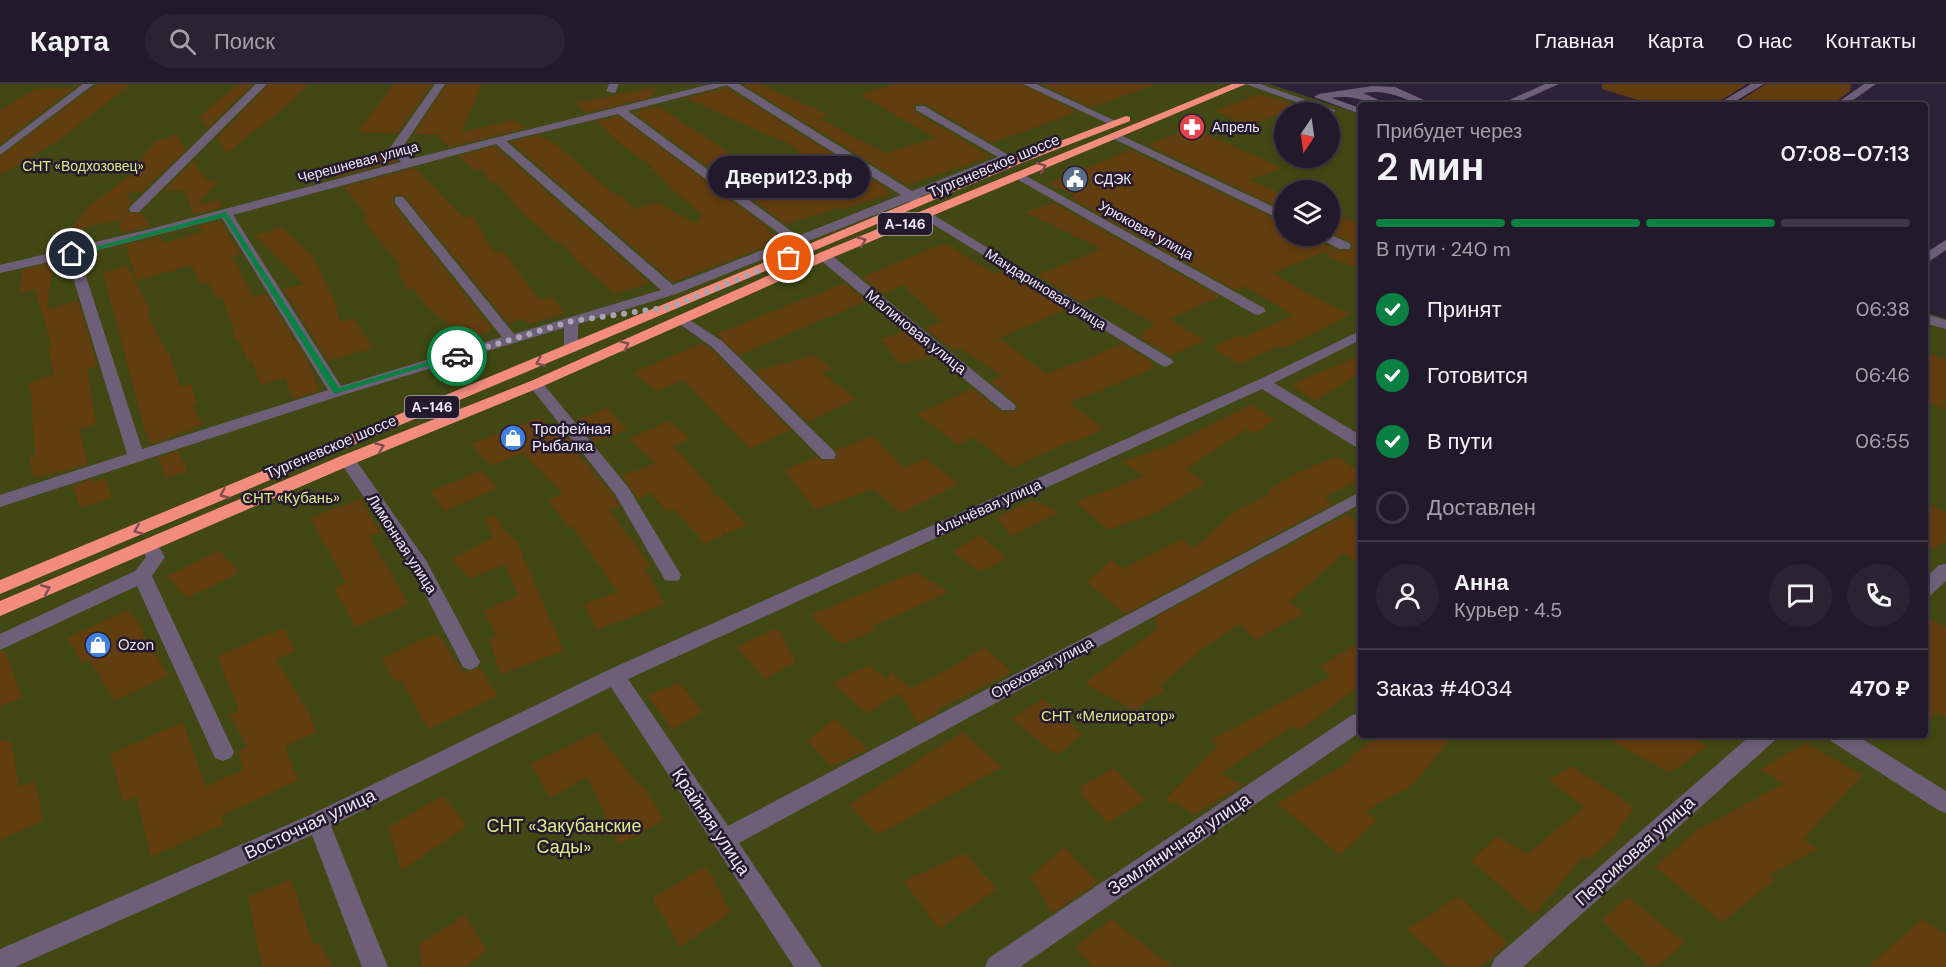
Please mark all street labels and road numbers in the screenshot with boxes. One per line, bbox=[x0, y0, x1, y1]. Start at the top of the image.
street label: Тургеневское шоссе bbox=[925, 129, 1063, 203]
street label: Черешневая улица bbox=[296, 137, 421, 187]
street label: Урюковая улица bbox=[1096, 197, 1197, 264]
road number: А-146 bbox=[878, 213, 932, 235]
street label: Мандариновая улица bbox=[982, 244, 1110, 334]
street label: Малиновая улица bbox=[861, 285, 971, 379]
road number: А-146 bbox=[405, 396, 459, 418]
street label: Тургеневское шоссе bbox=[262, 410, 400, 484]
street label: Алычёвая улица bbox=[931, 474, 1045, 540]
street label: Лимонная улица bbox=[362, 490, 442, 598]
street label: Ореховая улица bbox=[987, 632, 1097, 703]
street label: Крайняя улица bbox=[666, 764, 756, 881]
street label: Восточная улица bbox=[241, 783, 380, 865]
street label: Земляничная улица bbox=[1103, 787, 1256, 901]
street label: Персиковая улица bbox=[1570, 790, 1701, 911]

